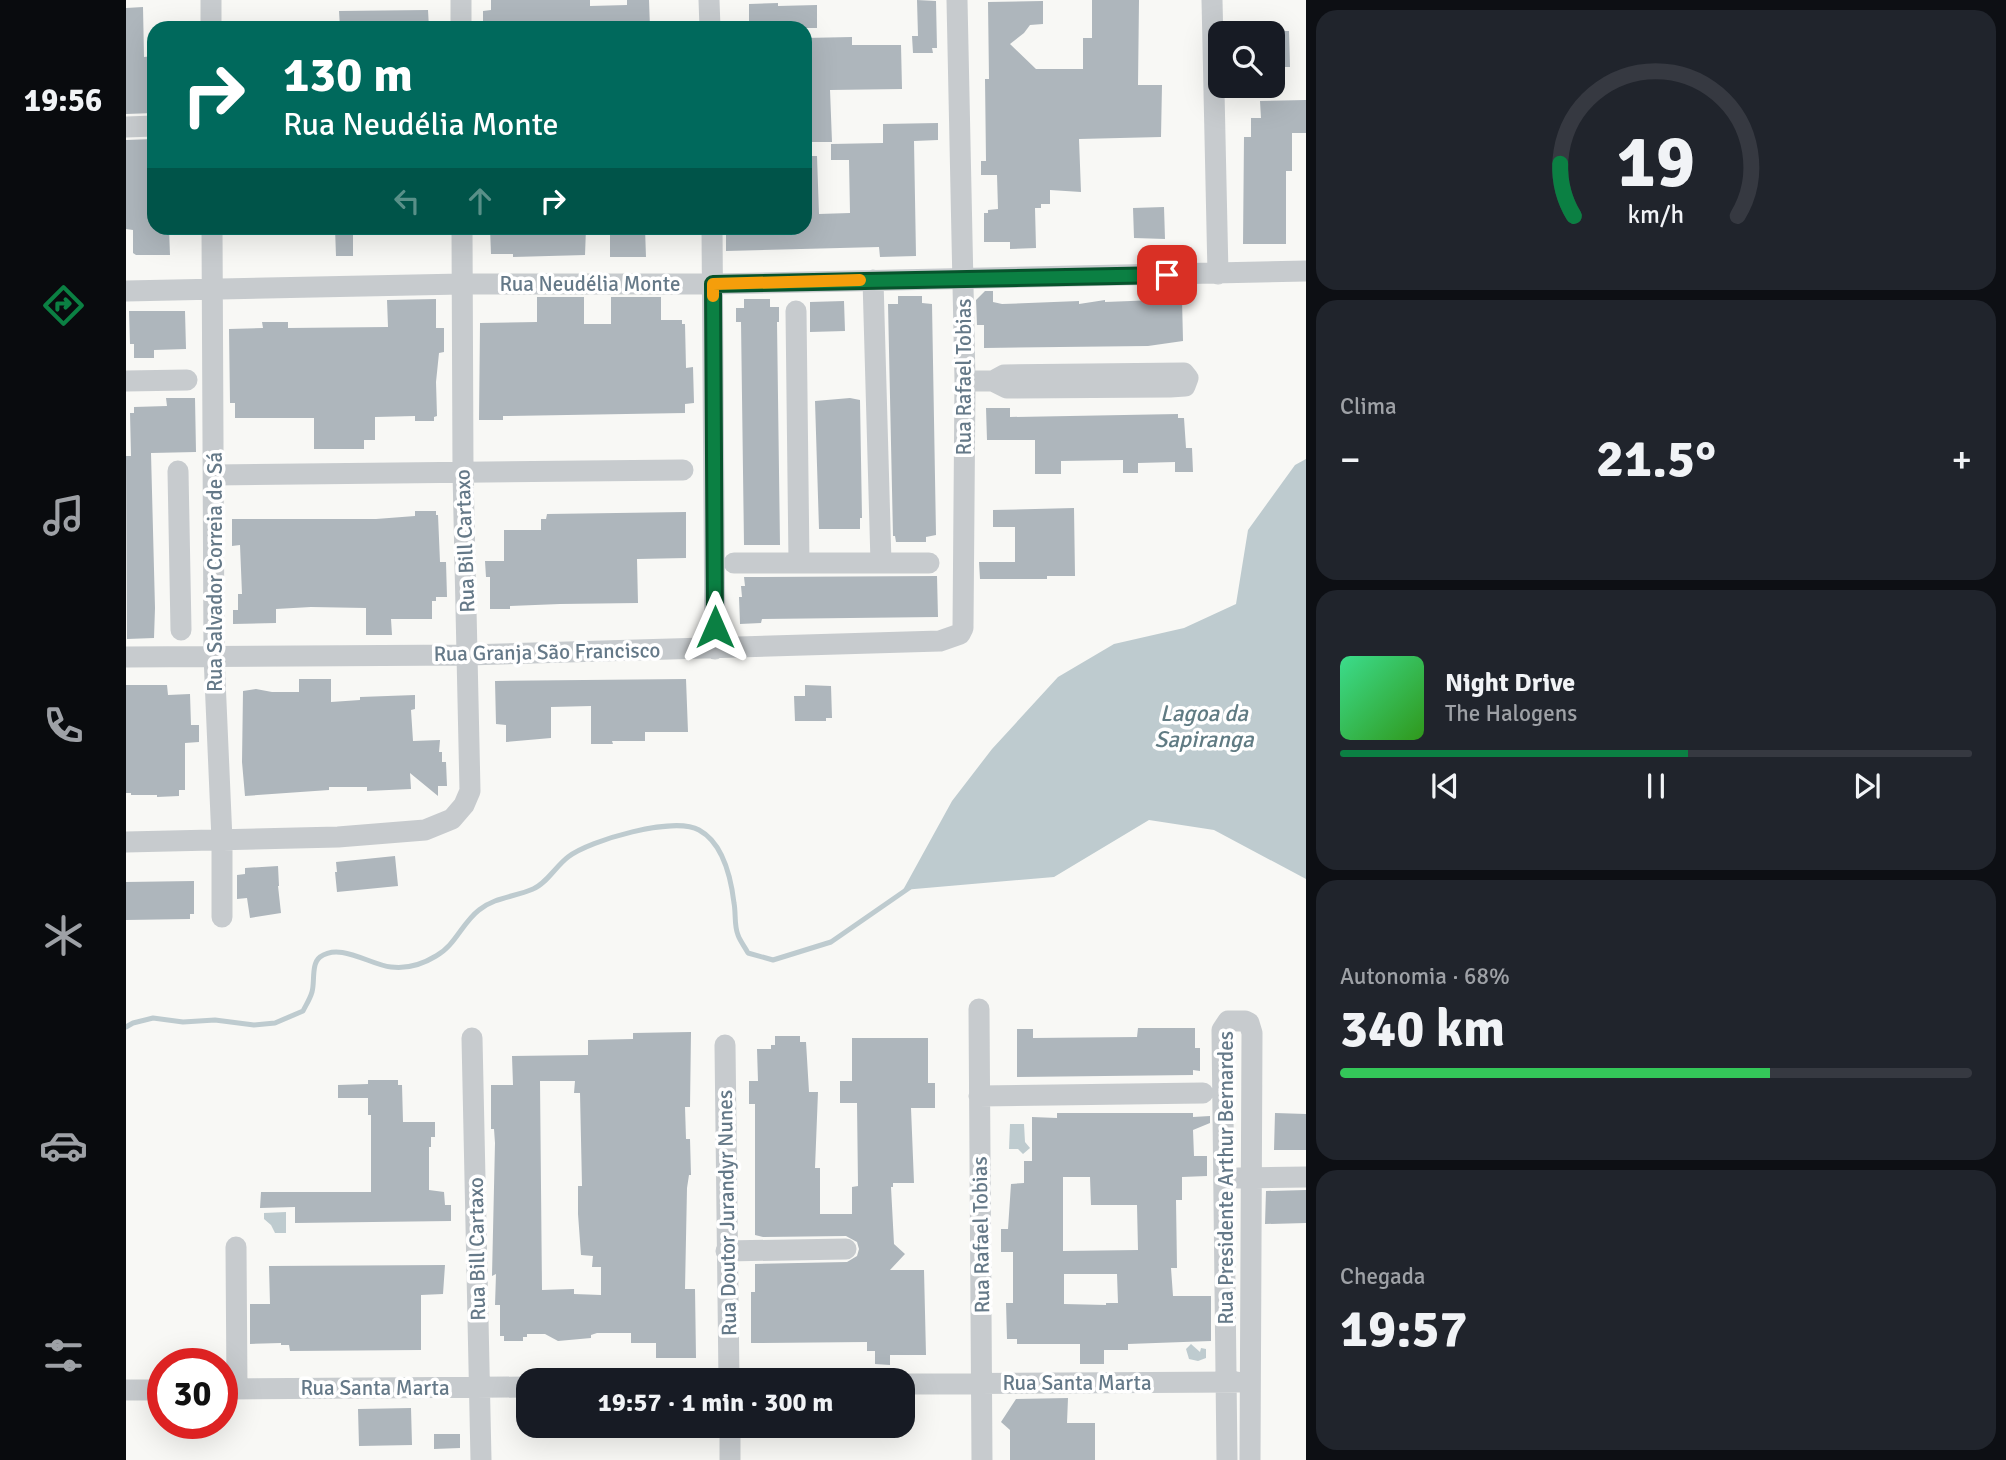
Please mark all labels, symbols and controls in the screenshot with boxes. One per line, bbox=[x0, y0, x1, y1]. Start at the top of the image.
map controls bbox=[1208, 21, 1285, 98]
button: search bbox=[1208, 21, 1285, 98]
text: 130 m bbox=[283, 45, 413, 105]
icon: right bbox=[168, 49, 259, 140]
text: 19:56 bbox=[24, 81, 102, 120]
text: Rua Neudélia Monte bbox=[283, 105, 559, 144]
text: 19 bbox=[1617, 118, 1695, 207]
icon: left bbox=[388, 182, 426, 220]
icon: ahead bbox=[461, 182, 499, 220]
icon: right bbox=[534, 182, 572, 220]
text: km/h bbox=[1628, 199, 1684, 230]
pin bbox=[1137, 245, 1197, 305]
icon: arrive bbox=[1148, 256, 1186, 294]
street label: Rua Neudélia Monte bbox=[500, 271, 680, 297]
icon: directions bbox=[39, 281, 88, 330]
street label: Rua Rafael Tobias bbox=[951, 298, 977, 456]
text: Clima bbox=[1340, 392, 1397, 421]
text: 21.5° bbox=[1596, 427, 1716, 491]
text: − bbox=[1340, 436, 1361, 483]
text: + bbox=[1951, 436, 1972, 483]
street label: Rua Salvador Correia de Sá bbox=[202, 452, 228, 692]
street label: Rua Bill Cartaxo bbox=[450, 469, 480, 613]
icon: music bbox=[39, 491, 88, 540]
position arrow bbox=[678, 590, 752, 664]
street label: Rua Granja São Francisco bbox=[433, 637, 661, 667]
text: Night Drive bbox=[1445, 667, 1575, 699]
water label: Lagoa da Sapiranga bbox=[1154, 699, 1255, 754]
text: The Halogens bbox=[1445, 699, 1577, 728]
icon: phone bbox=[39, 701, 88, 750]
icon: previous bbox=[1426, 767, 1464, 805]
icon: pause bbox=[1637, 767, 1675, 805]
icon: next bbox=[1848, 767, 1886, 805]
icon: climate bbox=[39, 911, 88, 960]
text: Autonomia · 68% bbox=[1340, 962, 1510, 991]
text: 340 km bbox=[1340, 997, 1505, 1061]
street label: Rua Presidente Arthur Bernardes bbox=[1213, 1031, 1239, 1325]
street label: Rua Doutor Jurandyr Nunes bbox=[712, 1090, 742, 1336]
icon: car bbox=[39, 1121, 88, 1170]
street label: Rua Rafael Tobias bbox=[967, 1156, 995, 1314]
street label: Rua Bill Cartaxo bbox=[463, 1177, 491, 1321]
text: Chegada bbox=[1340, 1262, 1425, 1291]
text: 19:57 bbox=[1340, 1297, 1468, 1361]
icon: filters bbox=[39, 1331, 88, 1380]
speed limit sign: 30 bbox=[147, 1348, 238, 1439]
street label: Rua Santa Marta bbox=[1002, 1370, 1152, 1396]
street label: Rua Santa Marta bbox=[300, 1375, 450, 1401]
text: 19:57 · 1 min · 300 m bbox=[598, 1387, 833, 1419]

